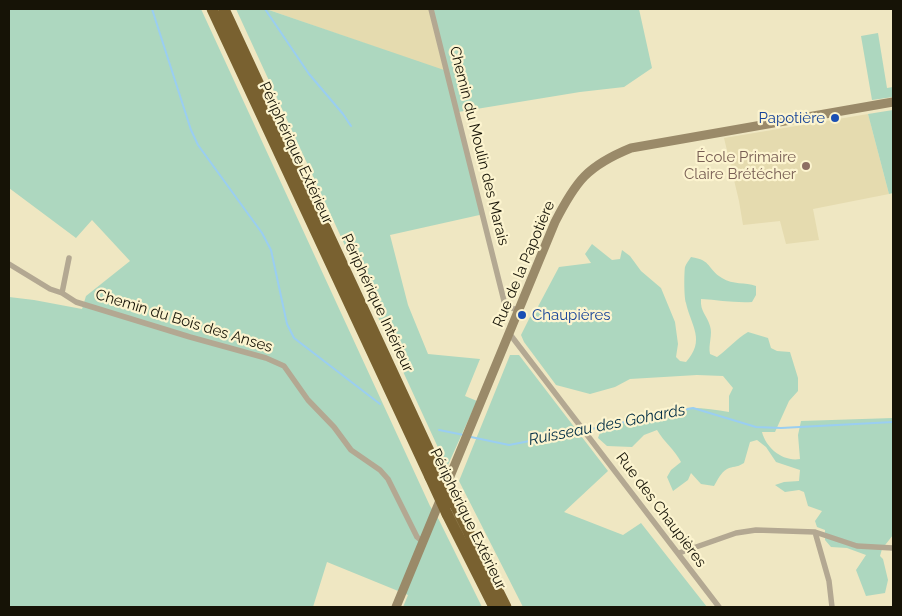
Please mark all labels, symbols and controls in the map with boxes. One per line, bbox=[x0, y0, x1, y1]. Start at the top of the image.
street label: Chemin du Moulin des Marais bbox=[446, 45, 512, 247]
street label: Périphérique Extérieur bbox=[255, 79, 337, 227]
place label: Papotière bbox=[759, 109, 825, 127]
marker: Papotière bbox=[829, 112, 841, 124]
place label: École Primaire Claire Brétécher bbox=[684, 148, 796, 183]
marker: École Primaire Claire Brétécher bbox=[800, 160, 812, 172]
street label: Rue de la Papotière bbox=[489, 198, 559, 330]
street label: Périphérique Intérieur bbox=[337, 231, 417, 375]
street label: Chemin du Bois des Anses bbox=[93, 285, 275, 357]
place label: Chaupières bbox=[532, 306, 611, 324]
marker: Chaupières bbox=[516, 309, 528, 321]
water label: Ruisseau des Gohards bbox=[527, 400, 687, 450]
street label: Périphérique Extérieur bbox=[426, 446, 510, 592]
street label: Rue des Chaupières bbox=[612, 449, 710, 571]

